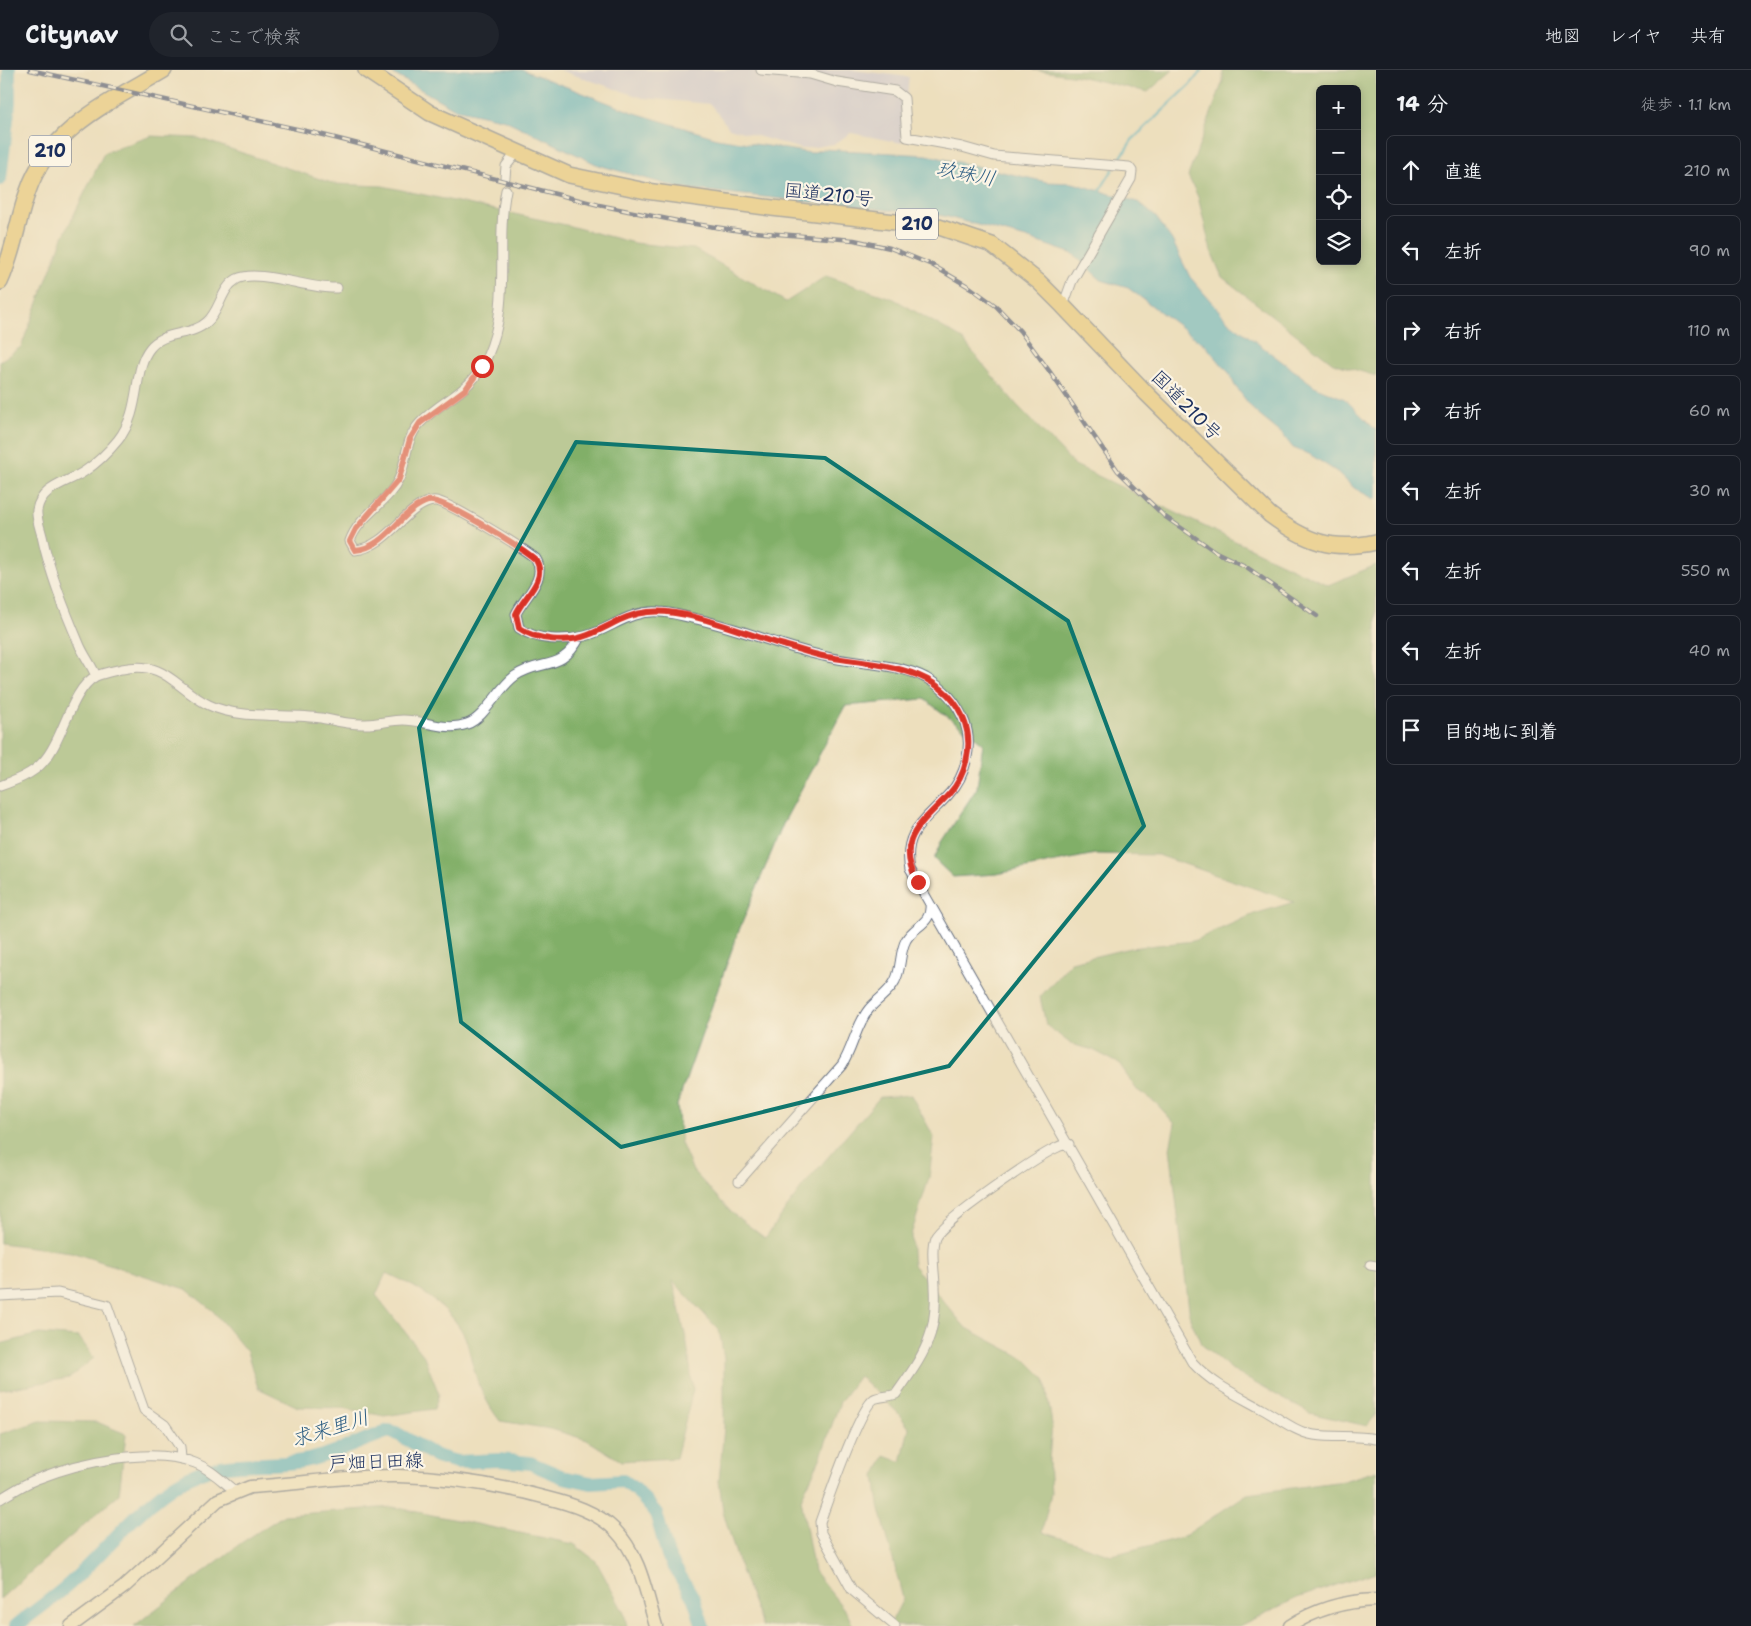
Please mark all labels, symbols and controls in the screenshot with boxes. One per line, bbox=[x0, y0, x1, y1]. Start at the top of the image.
search box bbox=[149, 12, 499, 57]
text: Citynav bbox=[25, 19, 119, 51]
icon: search bbox=[167, 21, 195, 49]
text: ここで検索 bbox=[207, 24, 302, 49]
text: 地図 bbox=[1545, 24, 1581, 48]
text: レイヤ bbox=[1609, 24, 1662, 48]
text: 共有 bbox=[1690, 24, 1726, 48]
map controls bbox=[1316, 85, 1361, 265]
button: + bbox=[1316, 85, 1361, 130]
text: 14 分 bbox=[1396, 90, 1448, 118]
text: 徒歩 · 1.1 km bbox=[1641, 94, 1731, 115]
button: − bbox=[1316, 130, 1361, 175]
road number: 210 bbox=[29, 136, 71, 166]
water label: 玖珠川 bbox=[934, 155, 998, 191]
icon: ahead bbox=[1397, 156, 1425, 184]
text: 直進 bbox=[1444, 159, 1482, 184]
text: 210 m bbox=[1683, 160, 1730, 181]
button: locate bbox=[1316, 175, 1361, 220]
street label: 国道210号 bbox=[783, 177, 875, 212]
road number: 210 bbox=[896, 208, 938, 240]
button: layers bbox=[1316, 220, 1361, 265]
icon: left bbox=[1397, 236, 1425, 264]
text: 左折 bbox=[1444, 239, 1482, 264]
text: 90 m bbox=[1689, 240, 1730, 261]
icon: right bbox=[1397, 316, 1425, 344]
text: 右折 bbox=[1444, 319, 1482, 344]
text: 110 m bbox=[1687, 320, 1730, 341]
route start bbox=[471, 355, 494, 378]
street label: 国道210号 bbox=[1146, 365, 1227, 446]
icon: right bbox=[1397, 396, 1425, 424]
text: 右折 bbox=[1444, 399, 1482, 424]
text: 60 m bbox=[1689, 400, 1730, 421]
icon: left bbox=[1397, 476, 1425, 504]
text: 左折 bbox=[1444, 479, 1482, 504]
text: 30 m bbox=[1689, 480, 1730, 501]
icon: left bbox=[1397, 556, 1425, 584]
text: 左折 bbox=[1444, 559, 1482, 584]
text: 550 m bbox=[1681, 560, 1730, 581]
icon: left bbox=[1397, 636, 1425, 664]
text: 左折 bbox=[1444, 639, 1482, 664]
text: 40 m bbox=[1688, 640, 1730, 661]
icon: arrive bbox=[1397, 716, 1425, 744]
text: 目的地に到着 bbox=[1444, 719, 1558, 744]
route end bbox=[907, 871, 930, 894]
water label: 求来里川 bbox=[288, 1404, 372, 1452]
street label: 戸畑日田線 bbox=[328, 1447, 424, 1476]

